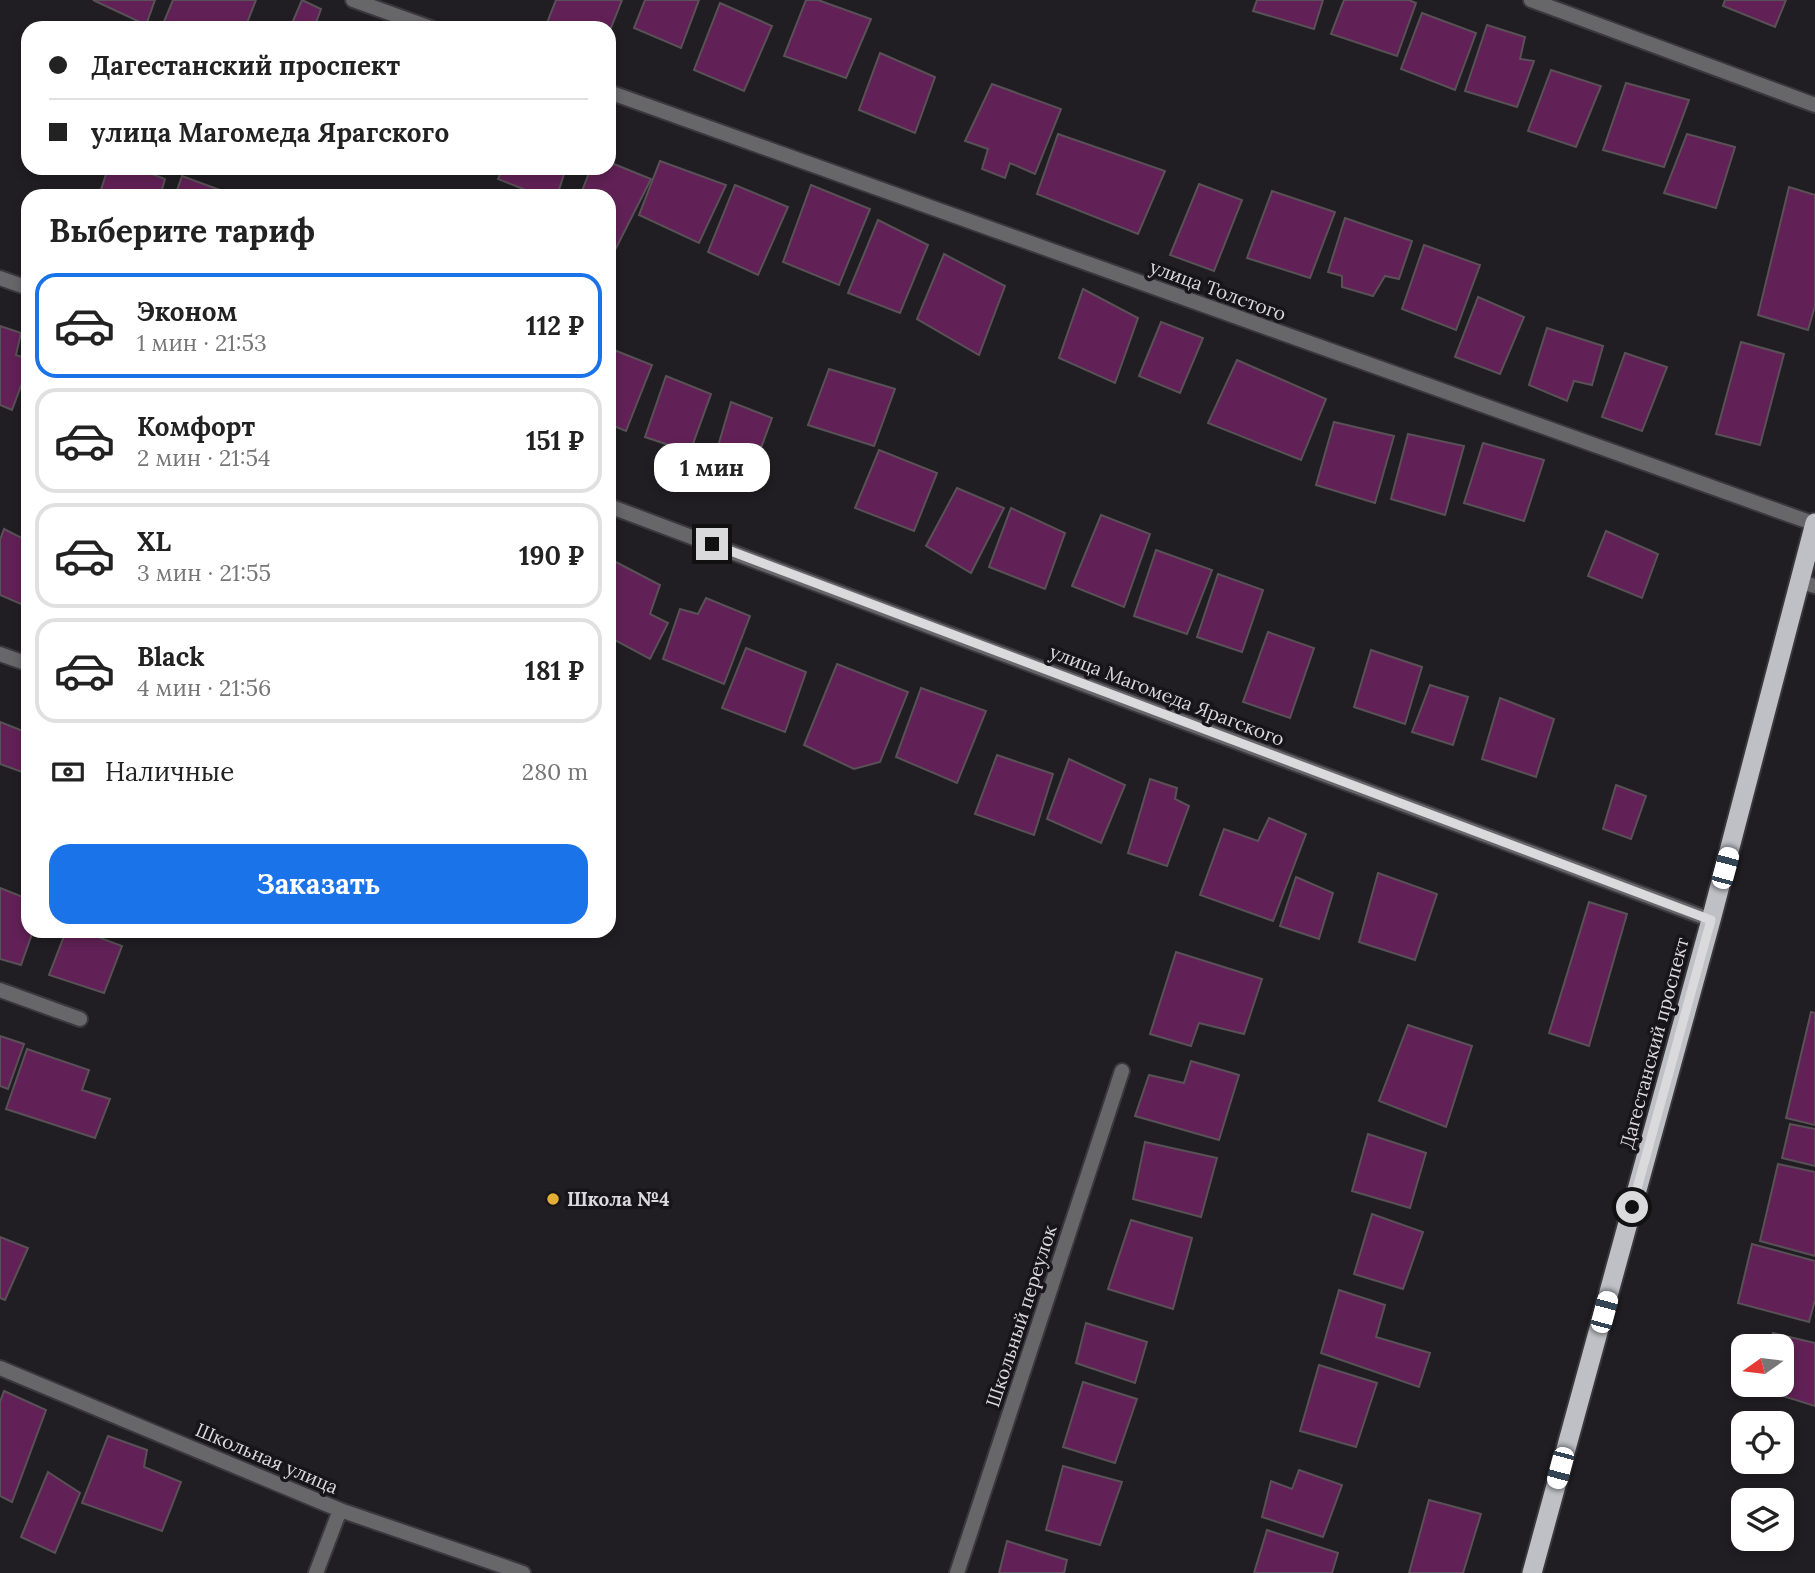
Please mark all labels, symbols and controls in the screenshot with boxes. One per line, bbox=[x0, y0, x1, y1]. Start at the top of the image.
text: Дагестанский проспект bbox=[91, 49, 400, 82]
text: улица Магомеда Ярагского bbox=[91, 116, 449, 149]
text: Выберите тариф bbox=[49, 210, 315, 251]
street label: улица Толстого bbox=[1147, 254, 1289, 326]
icon: car bbox=[53, 294, 116, 357]
text: Эконом bbox=[137, 295, 237, 328]
text: 112 ₽ bbox=[526, 309, 584, 342]
text: 1 мин · 21:53 bbox=[137, 328, 267, 357]
icon: car bbox=[53, 409, 116, 472]
text: Комфорт bbox=[137, 410, 255, 443]
text: 151 ₽ bbox=[526, 424, 584, 457]
callout: 1 мин bbox=[654, 442, 770, 491]
text: 2 мин · 21:54 bbox=[137, 443, 270, 472]
text: 1 мин bbox=[680, 453, 744, 482]
icon: car bbox=[53, 524, 116, 587]
text: XL bbox=[137, 525, 171, 558]
route end bbox=[696, 528, 728, 560]
text: 190 ₽ bbox=[519, 539, 584, 572]
text: 3 мин · 21:55 bbox=[137, 558, 271, 587]
icon: car bbox=[53, 639, 116, 702]
street label: улица Магомеда Ярагского bbox=[1046, 639, 1288, 751]
text: Black bbox=[137, 640, 205, 673]
text: 181 ₽ bbox=[525, 654, 584, 687]
text: 4 мин · 21:56 bbox=[137, 673, 271, 702]
icon: cash bbox=[49, 753, 87, 791]
text: Наличные bbox=[105, 755, 234, 788]
text: 280 m bbox=[522, 757, 588, 786]
button: Заказать bbox=[49, 844, 588, 924]
car bbox=[1710, 845, 1741, 891]
street label: Дагестанский проспект bbox=[1614, 935, 1694, 1151]
place label: Школа №4 bbox=[567, 1187, 670, 1211]
marker: Школа №4 bbox=[545, 1191, 561, 1207]
route start bbox=[1616, 1191, 1648, 1223]
street label: Школьный переулок bbox=[980, 1221, 1062, 1410]
car bbox=[1589, 1289, 1620, 1335]
north arrow bbox=[1731, 1334, 1794, 1396]
map controls bbox=[1731, 1334, 1794, 1551]
button: locate bbox=[1731, 1411, 1794, 1474]
street label: Школьная улица bbox=[192, 1417, 342, 1499]
car bbox=[1545, 1445, 1576, 1491]
button: layers bbox=[1731, 1488, 1794, 1551]

